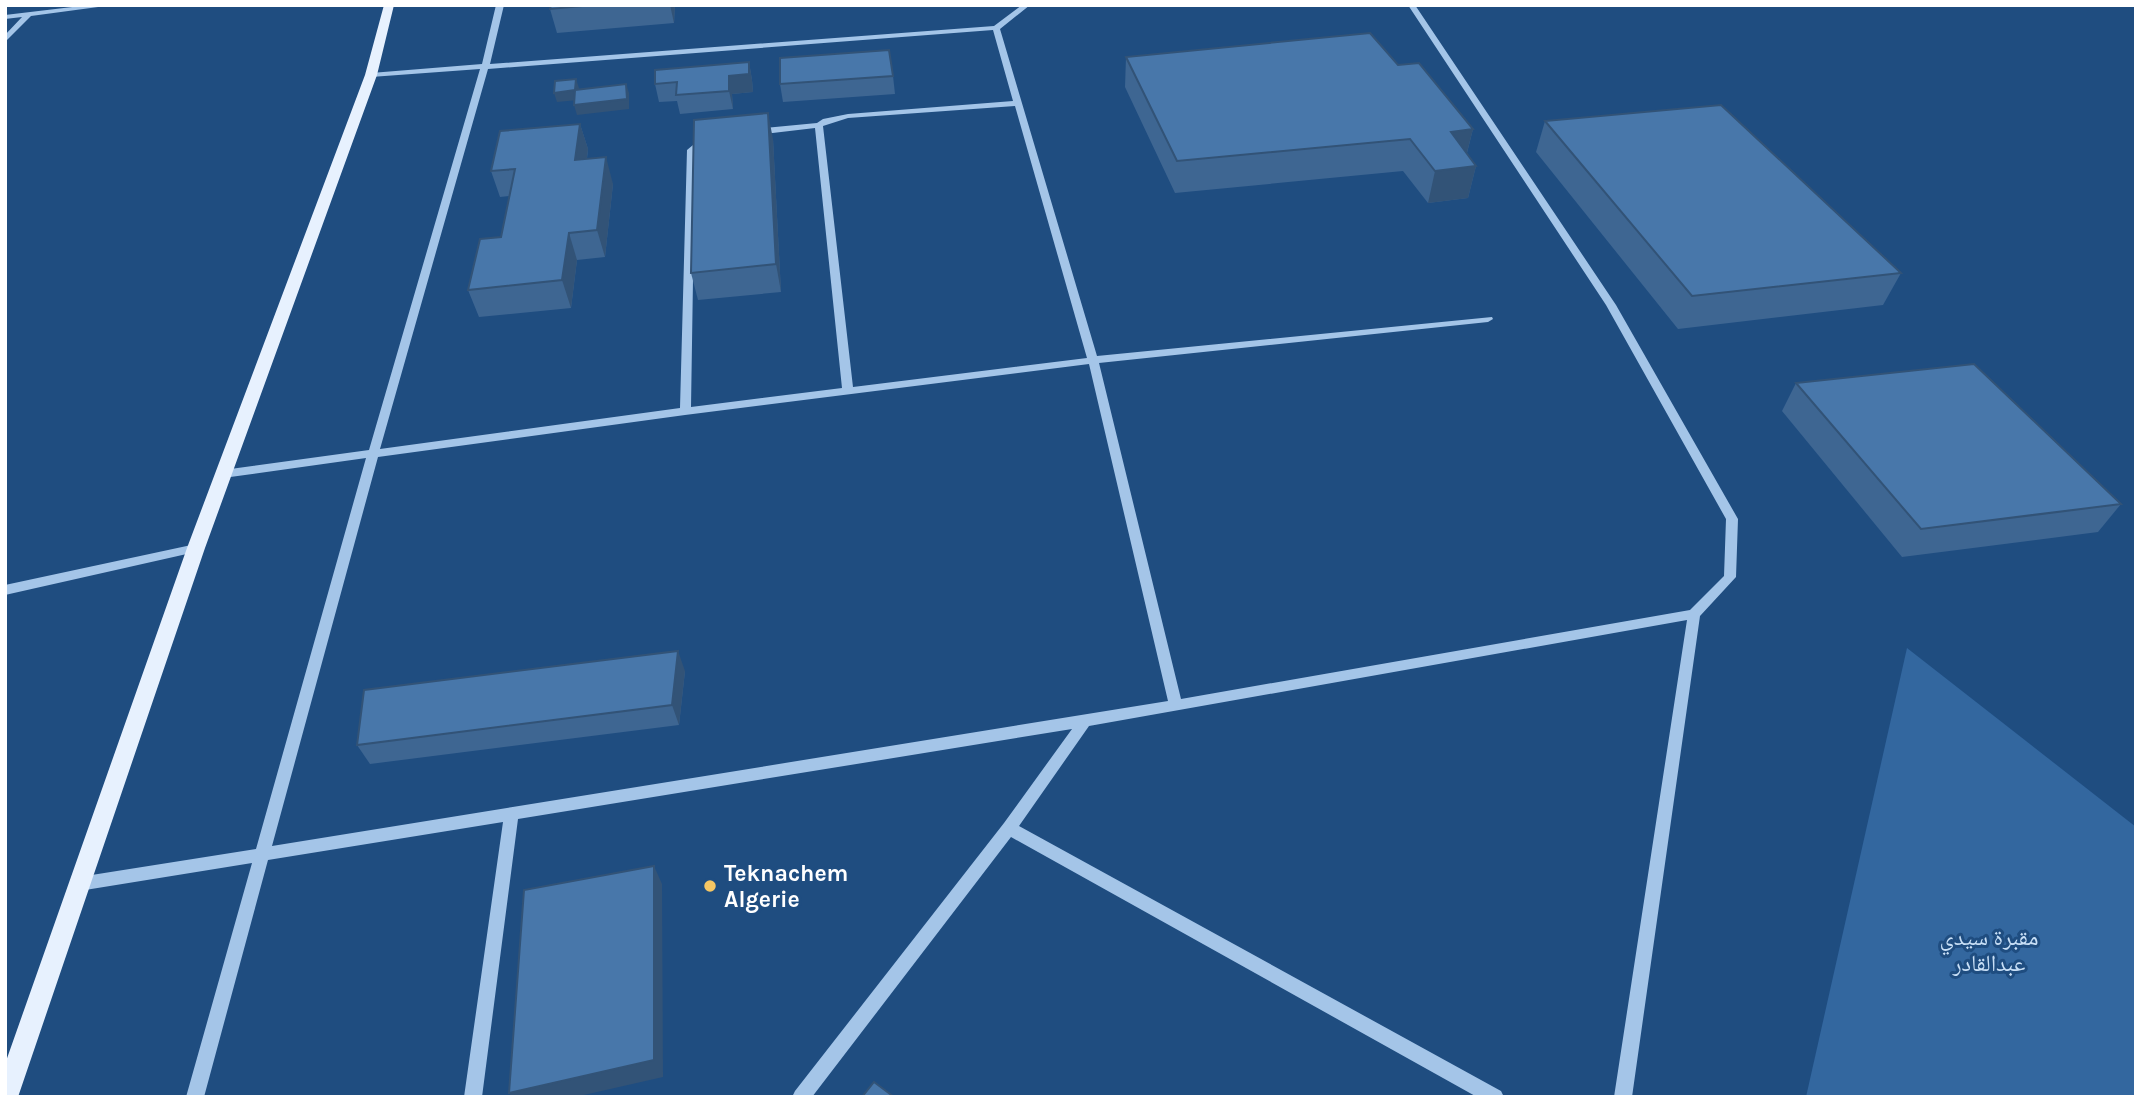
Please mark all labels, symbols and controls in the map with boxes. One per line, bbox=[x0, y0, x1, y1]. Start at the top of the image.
place label: Teknachem Algerie bbox=[724, 860, 848, 913]
marker: Teknachem Algerie bbox=[702, 878, 718, 894]
park label: مقبرة سيدي عبدالقادر bbox=[1940, 924, 2038, 977]

